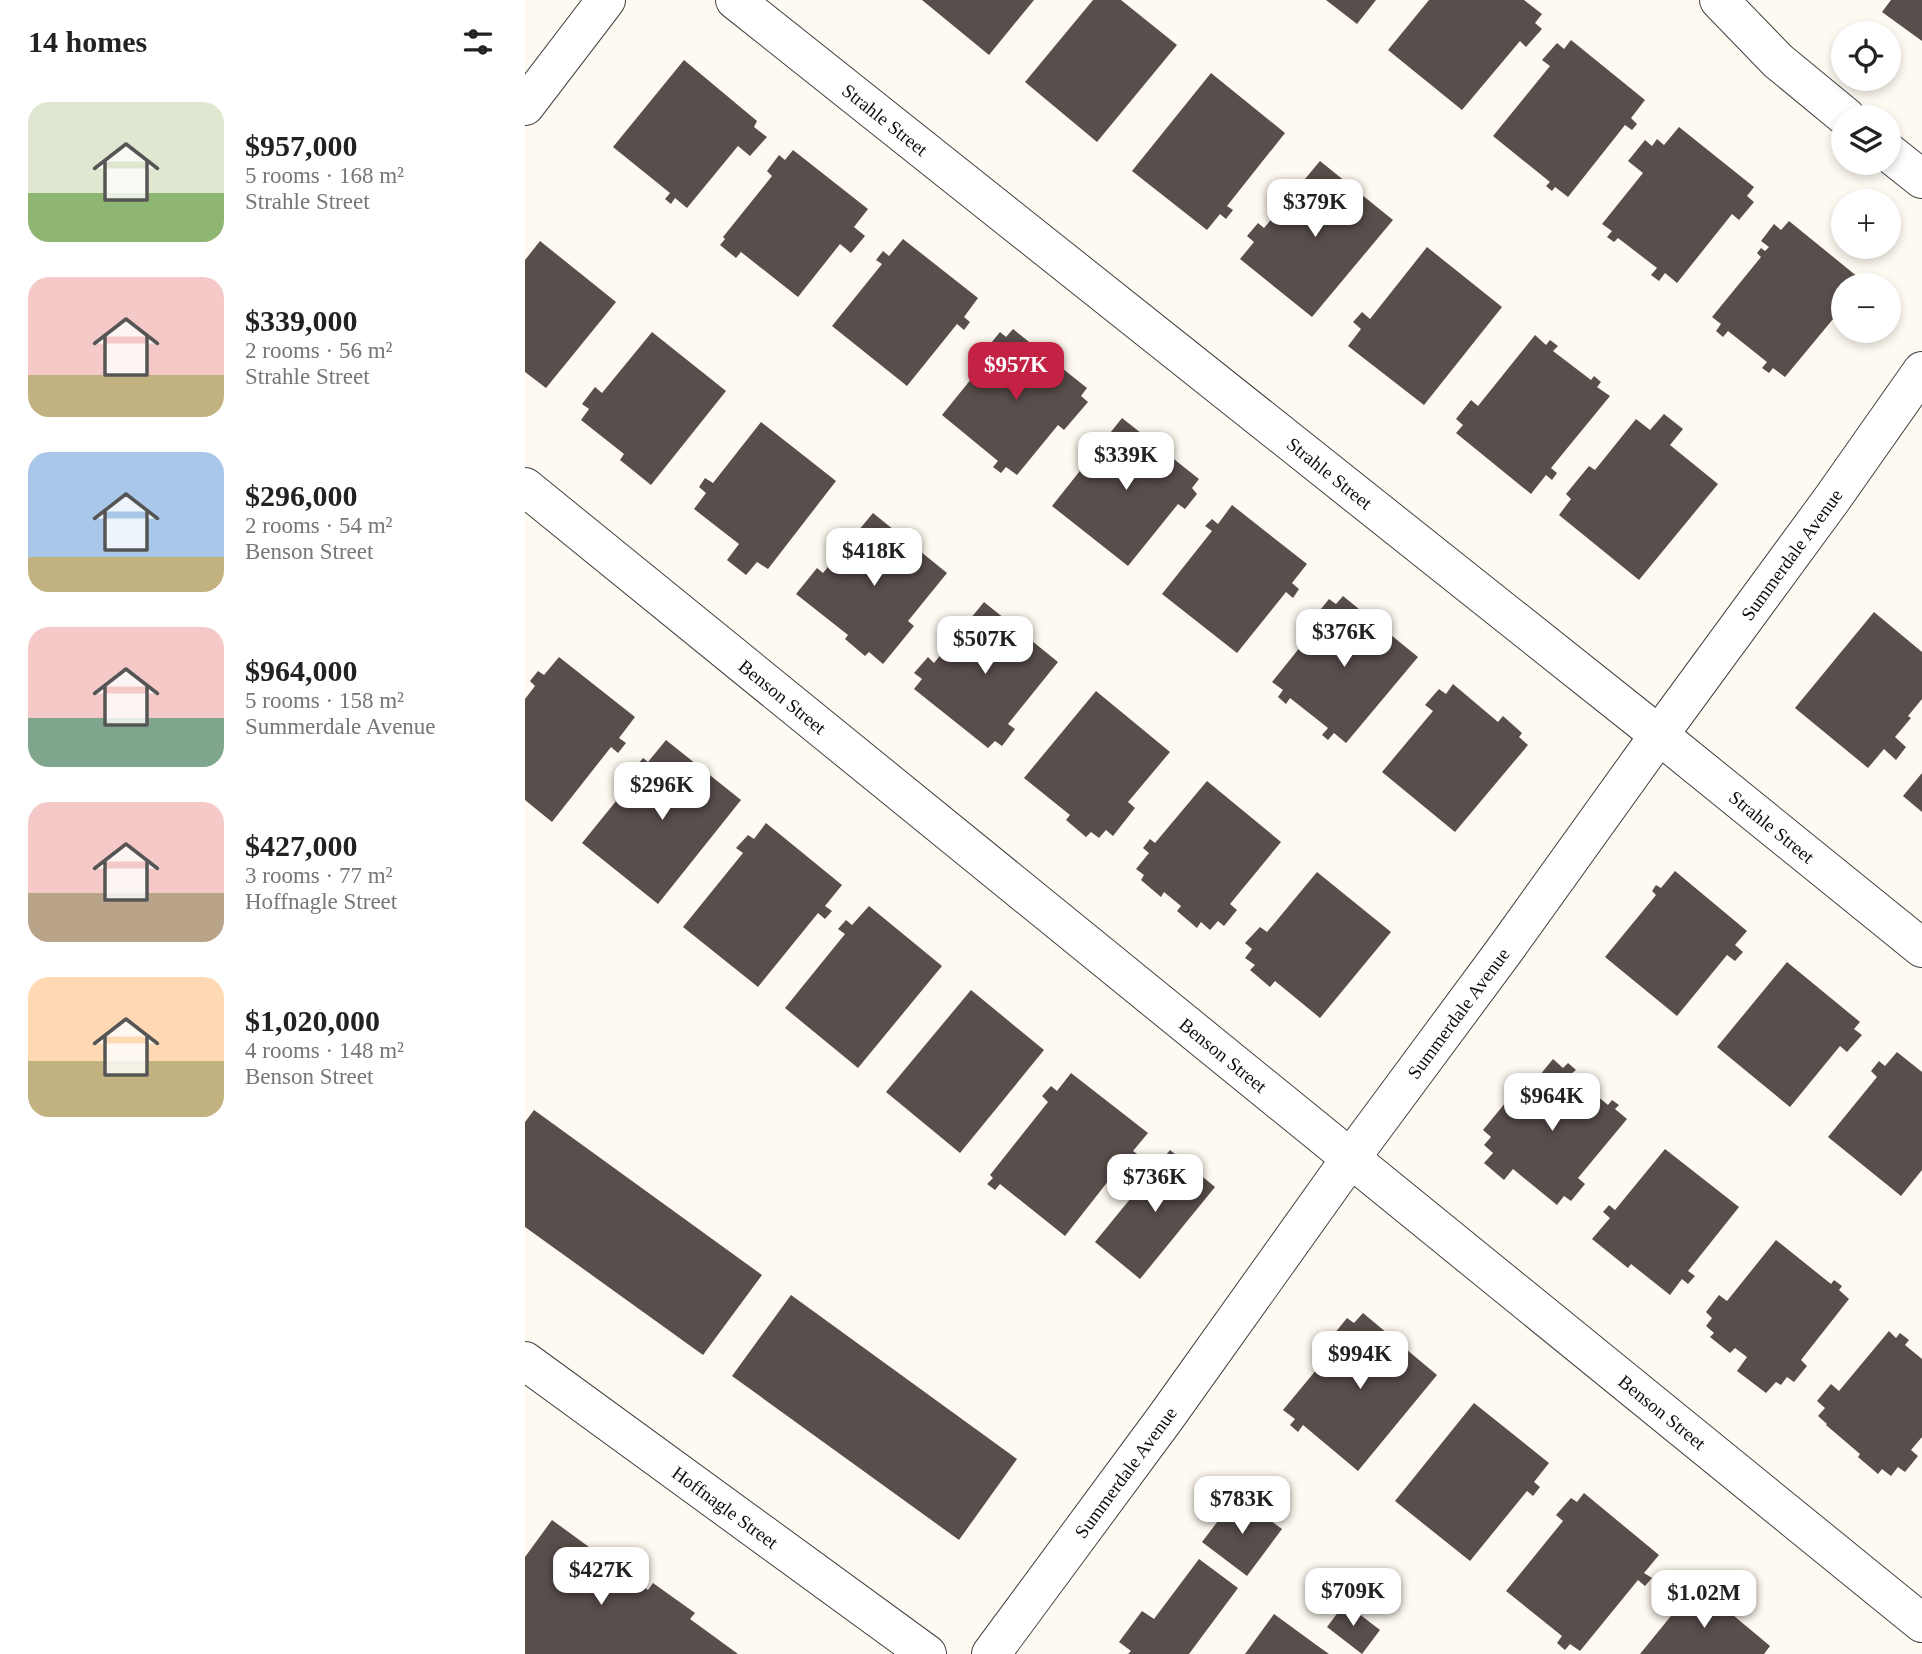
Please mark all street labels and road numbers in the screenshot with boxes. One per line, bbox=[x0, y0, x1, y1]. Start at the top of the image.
street label: Strahle Street bbox=[838, 80, 932, 161]
street label: Strahle Street bbox=[1283, 433, 1377, 514]
street label: Summerdale Avenue bbox=[1737, 485, 1847, 624]
street label: Benson Street bbox=[734, 655, 831, 739]
street label: Strahle Street bbox=[1725, 786, 1819, 868]
street label: Summerdale Avenue bbox=[1403, 944, 1514, 1083]
street label: Benson Street bbox=[1175, 1014, 1271, 1097]
street label: Benson Street bbox=[1614, 1371, 1710, 1454]
street label: Summerdale Avenue bbox=[1070, 1403, 1181, 1542]
street label: Hoffnagle Street bbox=[668, 1462, 783, 1553]

